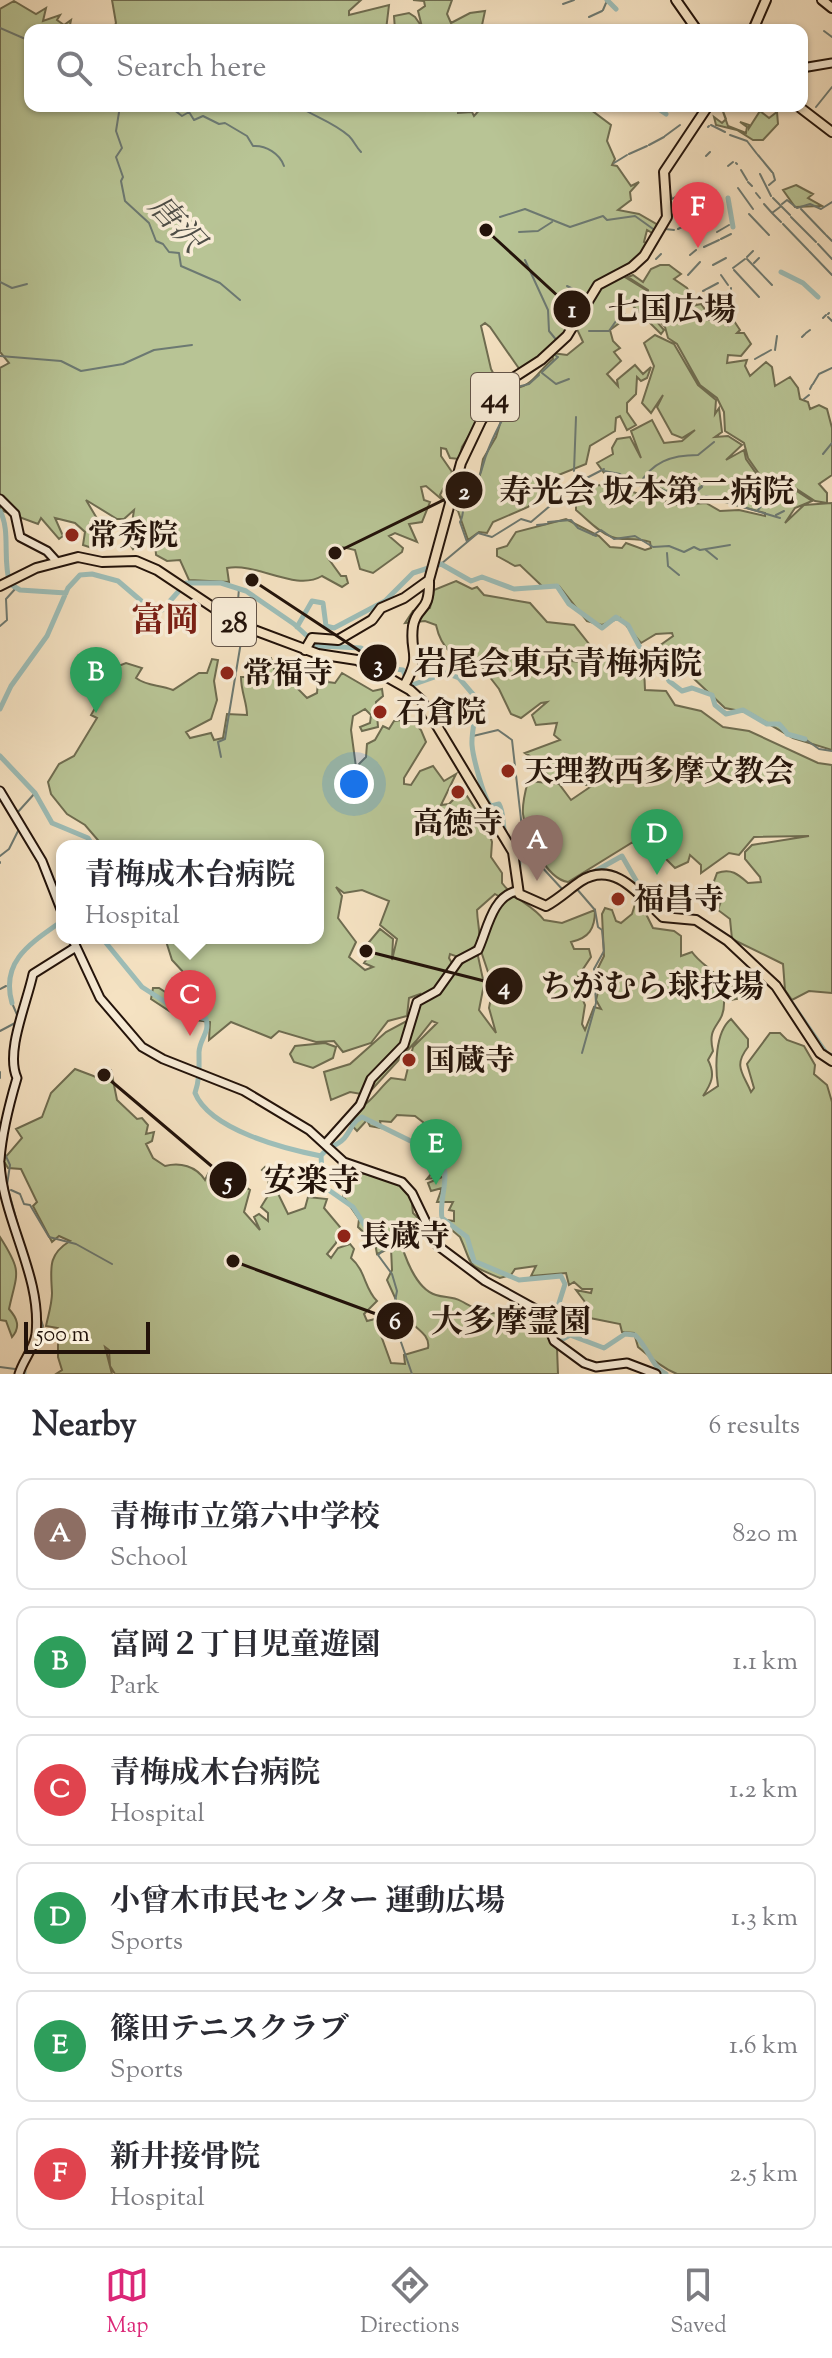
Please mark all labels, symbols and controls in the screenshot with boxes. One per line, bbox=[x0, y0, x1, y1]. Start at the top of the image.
search box bbox=[24, 24, 808, 112]
icon: search bbox=[52, 46, 96, 90]
text: Search here bbox=[116, 47, 266, 90]
pin: F bbox=[672, 182, 724, 248]
water label: 唐沢 bbox=[136, 186, 216, 267]
callout: 七国広場 bbox=[552, 281, 752, 337]
text: 七国広場 bbox=[608, 289, 736, 335]
text: 1 bbox=[568, 294, 577, 328]
road number: 44 bbox=[471, 373, 519, 421]
callout: 寿光会 坂本第二病院 bbox=[444, 462, 811, 518]
text: 寿光会 坂本第二病院 bbox=[500, 471, 794, 517]
text: 2 bbox=[458, 476, 470, 510]
place label: 常秀院 bbox=[88, 516, 178, 559]
marker: 常秀院 bbox=[63, 526, 81, 544]
district label: 富岡 bbox=[131, 598, 199, 647]
road number: 28 bbox=[212, 598, 256, 646]
callout: 岩尾会東京青梅病院 bbox=[358, 635, 718, 691]
text: 岩尾会東京青梅病院 bbox=[414, 643, 702, 689]
pin: B bbox=[70, 647, 122, 713]
text: 3 bbox=[373, 649, 383, 683]
place label: 常福寺 bbox=[243, 654, 333, 697]
marker: 常福寺 bbox=[218, 664, 236, 682]
place label: 石倉院 bbox=[396, 693, 486, 736]
marker: 石倉院 bbox=[371, 703, 389, 721]
place label: 天理教西多摩文教会 bbox=[524, 752, 794, 795]
marker: 天理教西多摩文教会 bbox=[499, 762, 517, 780]
your location bbox=[334, 764, 374, 804]
marker: 高徳寺 bbox=[449, 783, 467, 801]
place label: 高徳寺 bbox=[413, 804, 503, 847]
pin: D bbox=[631, 809, 683, 875]
pin: A bbox=[511, 815, 563, 881]
popup bbox=[56, 840, 324, 944]
text: 青梅成木台病院 bbox=[85, 855, 295, 898]
place label: 福昌寺 bbox=[634, 880, 724, 923]
marker: 福昌寺 bbox=[609, 890, 627, 908]
text: Hospital bbox=[85, 898, 180, 935]
callout: ちがむら球技場 bbox=[484, 958, 780, 1014]
text: ちがむら球技場 bbox=[540, 966, 764, 1012]
pin: C bbox=[164, 970, 216, 1036]
text: 4 bbox=[497, 971, 510, 1005]
place label: 国蔵寺 bbox=[425, 1041, 515, 1084]
marker: 国蔵寺 bbox=[400, 1051, 418, 1069]
pin: E bbox=[410, 1119, 462, 1185]
callout: 安楽寺 bbox=[208, 1152, 376, 1208]
text: 安楽寺 bbox=[264, 1160, 360, 1206]
text: 5 bbox=[222, 1166, 233, 1200]
place label: 長蔵寺 bbox=[360, 1217, 450, 1260]
marker: 長蔵寺 bbox=[335, 1227, 353, 1245]
callout: 大多摩霊園 bbox=[375, 1293, 607, 1349]
text: 大多摩霊園 bbox=[431, 1301, 591, 1347]
text: 6 bbox=[389, 1306, 401, 1340]
scale bar bbox=[24, 1318, 150, 1354]
text: 500 m bbox=[36, 1320, 90, 1352]
text: Nearby bbox=[32, 1402, 137, 1451]
text: 6 results bbox=[708, 1408, 800, 1445]
text: 青梅市立第六中学校 bbox=[110, 1497, 380, 1540]
text: A bbox=[49, 1516, 71, 1553]
text: 820 m bbox=[732, 1516, 798, 1553]
text: School bbox=[110, 1540, 188, 1577]
text: 富岡２丁目児童遊園 bbox=[110, 1625, 380, 1668]
text: B bbox=[52, 1644, 68, 1681]
text: 1.1 km bbox=[733, 1644, 798, 1681]
text: Park bbox=[110, 1668, 160, 1705]
text: 青梅成木台病院 bbox=[110, 1753, 320, 1796]
text: C bbox=[50, 1772, 70, 1809]
text: 1.2 km bbox=[729, 1772, 798, 1809]
text: Hospital bbox=[110, 1796, 205, 1833]
text: 小曾木市民センター 運動広場 bbox=[110, 1881, 505, 1924]
text: D bbox=[50, 1900, 70, 1937]
text: 1.3 km bbox=[731, 1900, 798, 1937]
text: Sports bbox=[110, 1924, 183, 1961]
text: 篠田テニスクラブ bbox=[110, 2009, 349, 2052]
text: E bbox=[52, 2028, 68, 2065]
text: 1.6 km bbox=[729, 2028, 798, 2065]
text: Sports bbox=[110, 2052, 183, 2089]
text: 新井接骨院 bbox=[110, 2137, 260, 2180]
text: F bbox=[53, 2156, 67, 2193]
text: 2.5 km bbox=[729, 2156, 798, 2193]
text: Hospital bbox=[110, 2180, 205, 2217]
tab: Map bbox=[105, 2263, 149, 2343]
tab: Directions bbox=[360, 2263, 459, 2343]
tab: Saved bbox=[670, 2263, 727, 2343]

